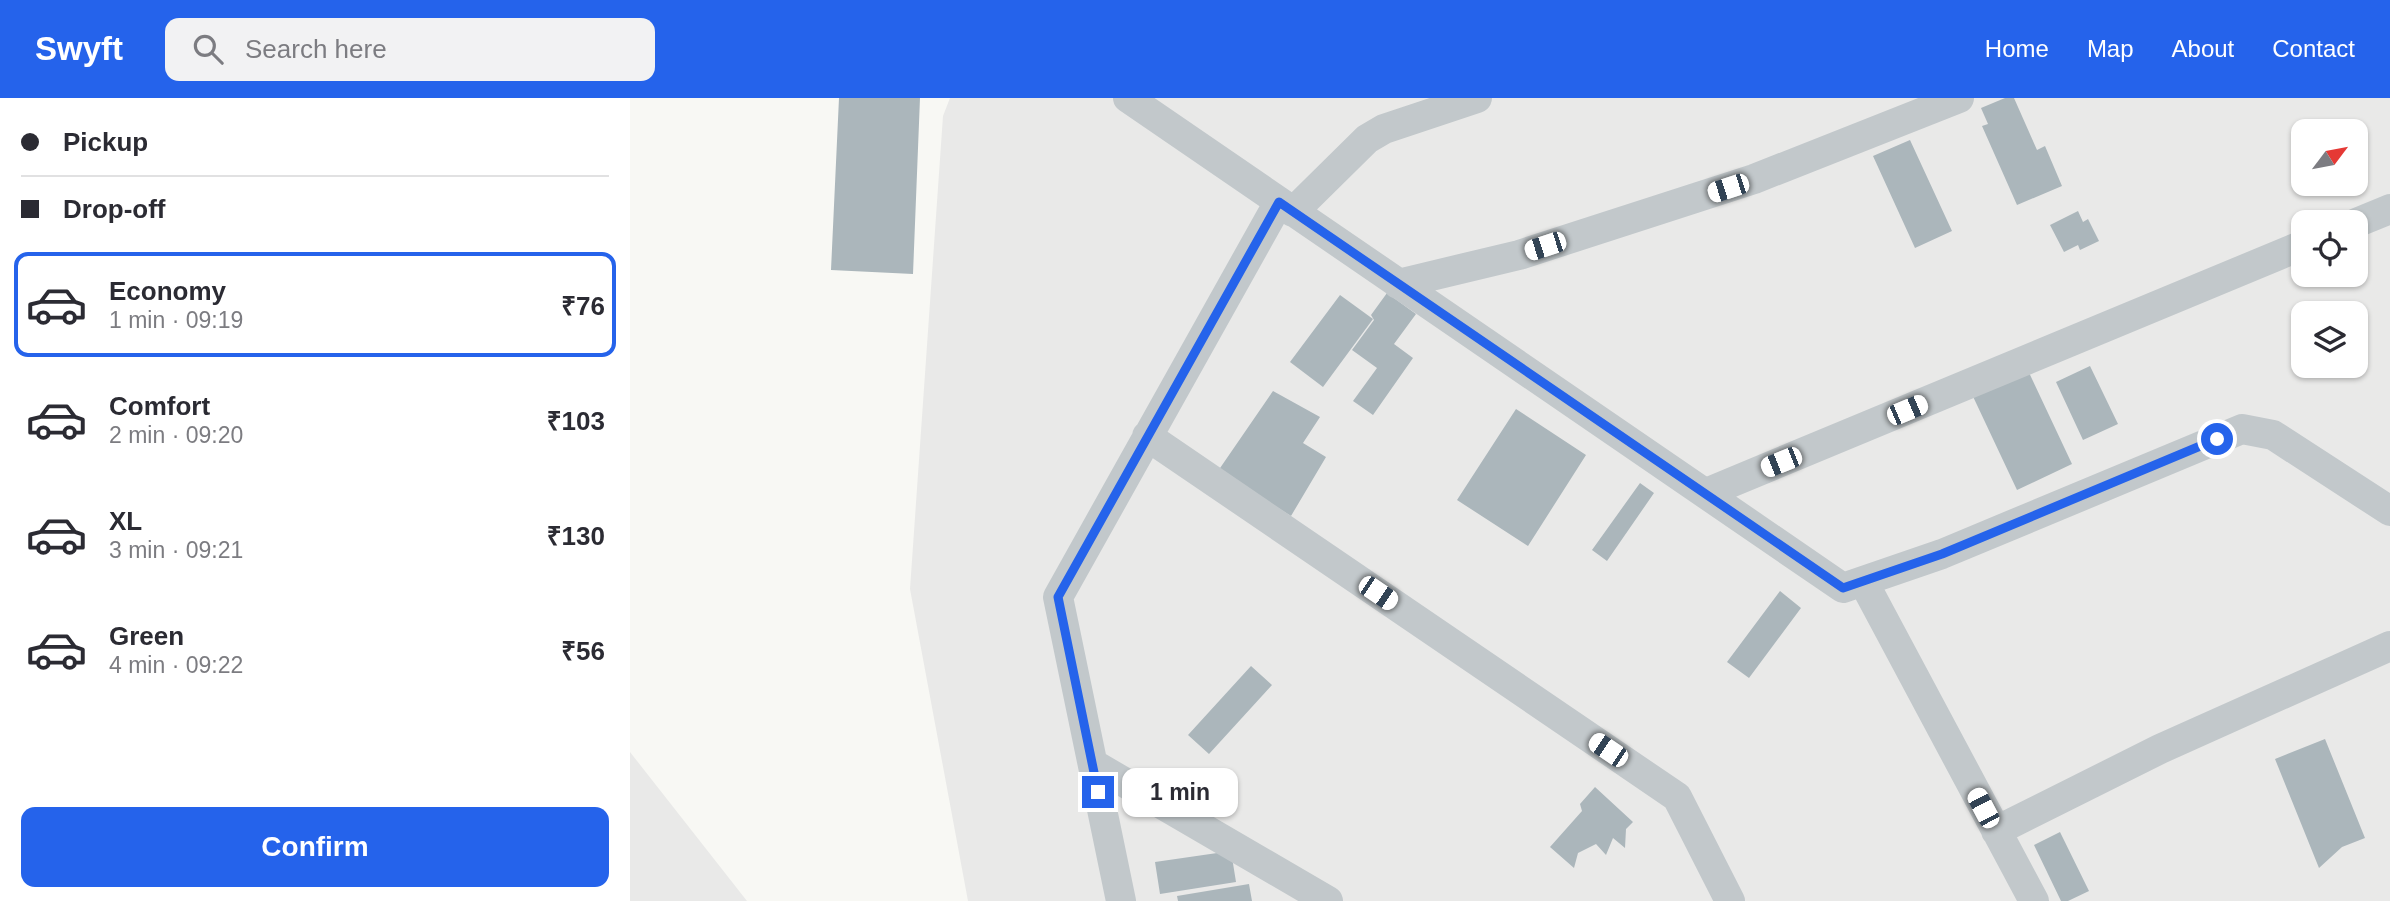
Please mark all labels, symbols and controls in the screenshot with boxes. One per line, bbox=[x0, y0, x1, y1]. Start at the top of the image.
search box bbox=[165, 18, 655, 81]
text: Swyft bbox=[35, 30, 123, 67]
icon: search bbox=[189, 30, 227, 68]
text: Search here bbox=[245, 34, 387, 64]
text: Home bbox=[1985, 35, 2049, 62]
text: Map bbox=[2087, 35, 2134, 62]
text: About bbox=[2172, 35, 2234, 62]
text: Contact bbox=[2272, 35, 2355, 62]
north arrow bbox=[2291, 119, 2368, 196]
map controls bbox=[2291, 119, 2368, 378]
text: Pickup bbox=[63, 127, 148, 157]
car bbox=[1705, 172, 1752, 204]
text: Drop-off bbox=[63, 194, 166, 224]
button: locate bbox=[2291, 210, 2368, 287]
car bbox=[1522, 230, 1569, 262]
icon: car bbox=[25, 273, 88, 336]
text: Economy bbox=[109, 276, 226, 306]
text: ₹76 bbox=[561, 291, 605, 321]
button: layers bbox=[2291, 301, 2368, 378]
text: 1 min · 09:19 bbox=[109, 307, 243, 333]
icon: car bbox=[25, 388, 88, 451]
text: Comfort bbox=[109, 391, 210, 421]
car bbox=[1884, 392, 1931, 428]
text: ₹103 bbox=[547, 406, 605, 436]
text: 2 min · 09:20 bbox=[109, 422, 243, 448]
route start bbox=[2201, 423, 2233, 455]
car bbox=[1758, 444, 1805, 480]
icon: car bbox=[25, 503, 88, 566]
text: XL bbox=[109, 506, 142, 536]
text: ₹130 bbox=[547, 521, 605, 551]
text: 3 min · 09:21 bbox=[109, 537, 243, 563]
car bbox=[1355, 573, 1402, 613]
icon: car bbox=[25, 618, 88, 681]
text: Green bbox=[109, 621, 184, 651]
text: ₹56 bbox=[561, 636, 605, 666]
text: 4 min · 09:22 bbox=[109, 652, 243, 678]
car bbox=[1585, 730, 1632, 770]
callout: 1 min bbox=[1122, 768, 1238, 816]
route end bbox=[1082, 776, 1114, 808]
text: 1 min bbox=[1150, 779, 1210, 805]
car bbox=[1964, 785, 2003, 831]
button: Confirm bbox=[21, 807, 609, 887]

